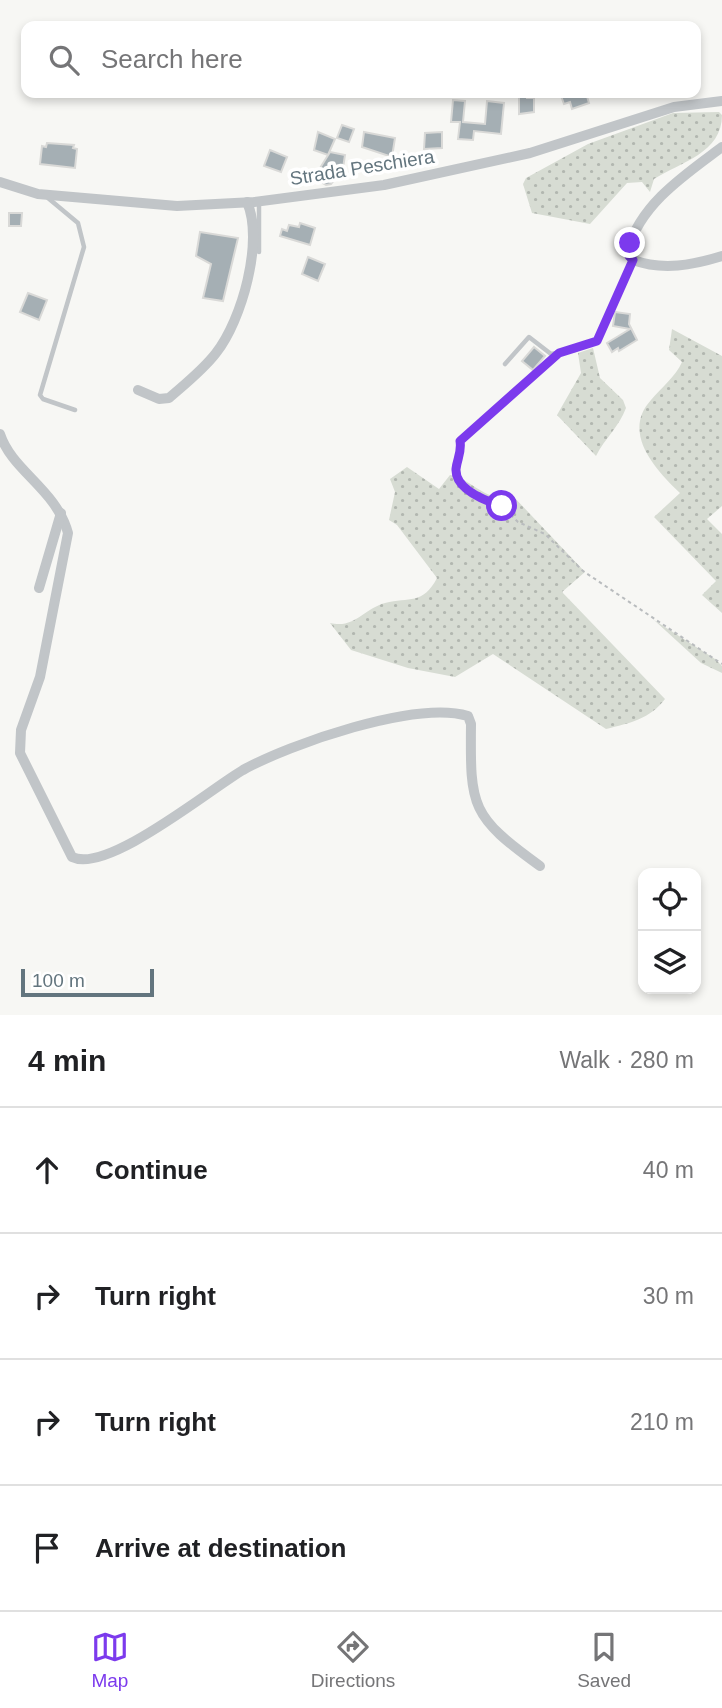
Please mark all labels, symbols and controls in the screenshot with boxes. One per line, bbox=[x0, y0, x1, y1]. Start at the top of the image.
search box bbox=[21, 21, 701, 98]
icon: search bbox=[45, 41, 83, 79]
text: Search here bbox=[101, 44, 243, 74]
street label: Strada Peschiera bbox=[288, 146, 436, 189]
route end bbox=[614, 227, 645, 258]
route start bbox=[486, 490, 517, 521]
map controls bbox=[638, 868, 701, 994]
button: locate bbox=[638, 868, 701, 931]
button: layers bbox=[638, 931, 701, 994]
scale bar bbox=[21, 966, 154, 998]
text: 100 m bbox=[32, 970, 85, 991]
text: 4 min bbox=[28, 1044, 106, 1077]
text: Walk · 280 m bbox=[559, 1047, 694, 1073]
icon: ahead bbox=[28, 1151, 66, 1189]
text: Continue bbox=[95, 1155, 208, 1185]
text: 40 m bbox=[643, 1157, 694, 1183]
icon: right bbox=[28, 1277, 66, 1315]
text: Turn right bbox=[95, 1281, 216, 1311]
text: 30 m bbox=[643, 1283, 694, 1309]
icon: right bbox=[28, 1403, 66, 1441]
text: Turn right bbox=[95, 1407, 216, 1437]
text: 210 m bbox=[630, 1409, 694, 1435]
icon: arrive bbox=[28, 1529, 66, 1567]
text: Arrive at destination bbox=[95, 1533, 346, 1563]
tab: Map bbox=[91, 1628, 129, 1692]
tab: Directions bbox=[311, 1628, 395, 1692]
tab: Saved bbox=[577, 1628, 631, 1692]

